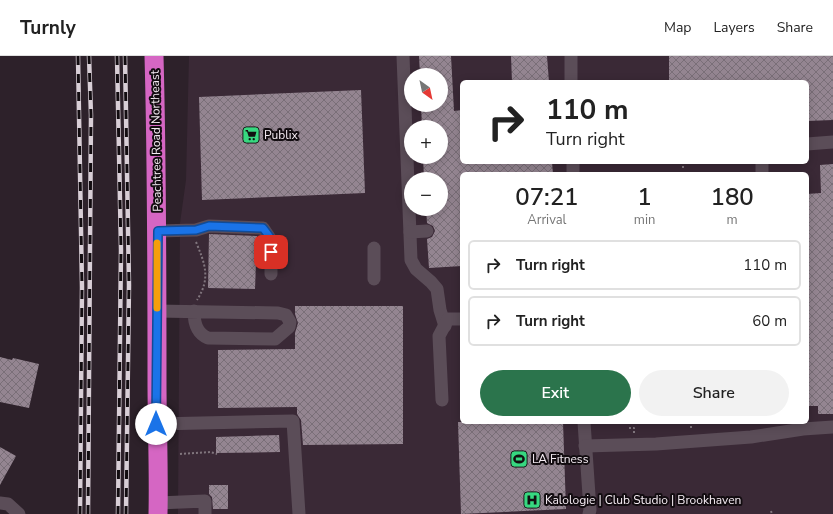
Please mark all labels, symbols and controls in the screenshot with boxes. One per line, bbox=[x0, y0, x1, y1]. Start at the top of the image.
text: Turnly bbox=[20, 15, 76, 41]
text: Map bbox=[664, 18, 691, 37]
text: Layers bbox=[713, 18, 755, 37]
text: Share bbox=[777, 18, 813, 37]
north arrow bbox=[404, 68, 448, 112]
map controls bbox=[404, 68, 448, 216]
street label: Peachtree Road Northeast bbox=[147, 69, 165, 212]
text: 110 m bbox=[546, 91, 629, 129]
icon: right bbox=[480, 96, 532, 148]
button: + bbox=[404, 120, 448, 164]
supermarket icon: Publix bbox=[241, 125, 261, 145]
place label: Publix bbox=[264, 127, 299, 143]
text: Turn right bbox=[546, 127, 625, 151]
button: − bbox=[404, 172, 448, 216]
text: 07:21 bbox=[515, 181, 579, 213]
text: 1 bbox=[637, 181, 652, 213]
text: 180 bbox=[711, 181, 754, 213]
text: Arrival bbox=[527, 211, 566, 229]
text: min bbox=[634, 211, 655, 229]
text: m bbox=[727, 211, 738, 229]
pin bbox=[254, 235, 288, 269]
icon: arrive bbox=[260, 241, 282, 263]
icon: right bbox=[482, 254, 504, 276]
text: Turn right bbox=[516, 255, 585, 275]
text: 110 m bbox=[743, 255, 787, 275]
icon: right bbox=[482, 310, 504, 332]
text: Turn right bbox=[516, 311, 585, 331]
text: 60 m bbox=[752, 311, 787, 331]
button: Exit bbox=[480, 370, 631, 416]
button: Share bbox=[639, 370, 789, 416]
position arrow bbox=[135, 403, 177, 445]
sports icon: LA Fitness bbox=[509, 449, 529, 469]
place label: LA Fitness bbox=[532, 451, 589, 467]
hospital icon: Kalologie | Club Studio | Brookhaven bbox=[522, 490, 542, 510]
place label: Kalologie | Club Studio | Brookhaven bbox=[545, 492, 741, 508]

